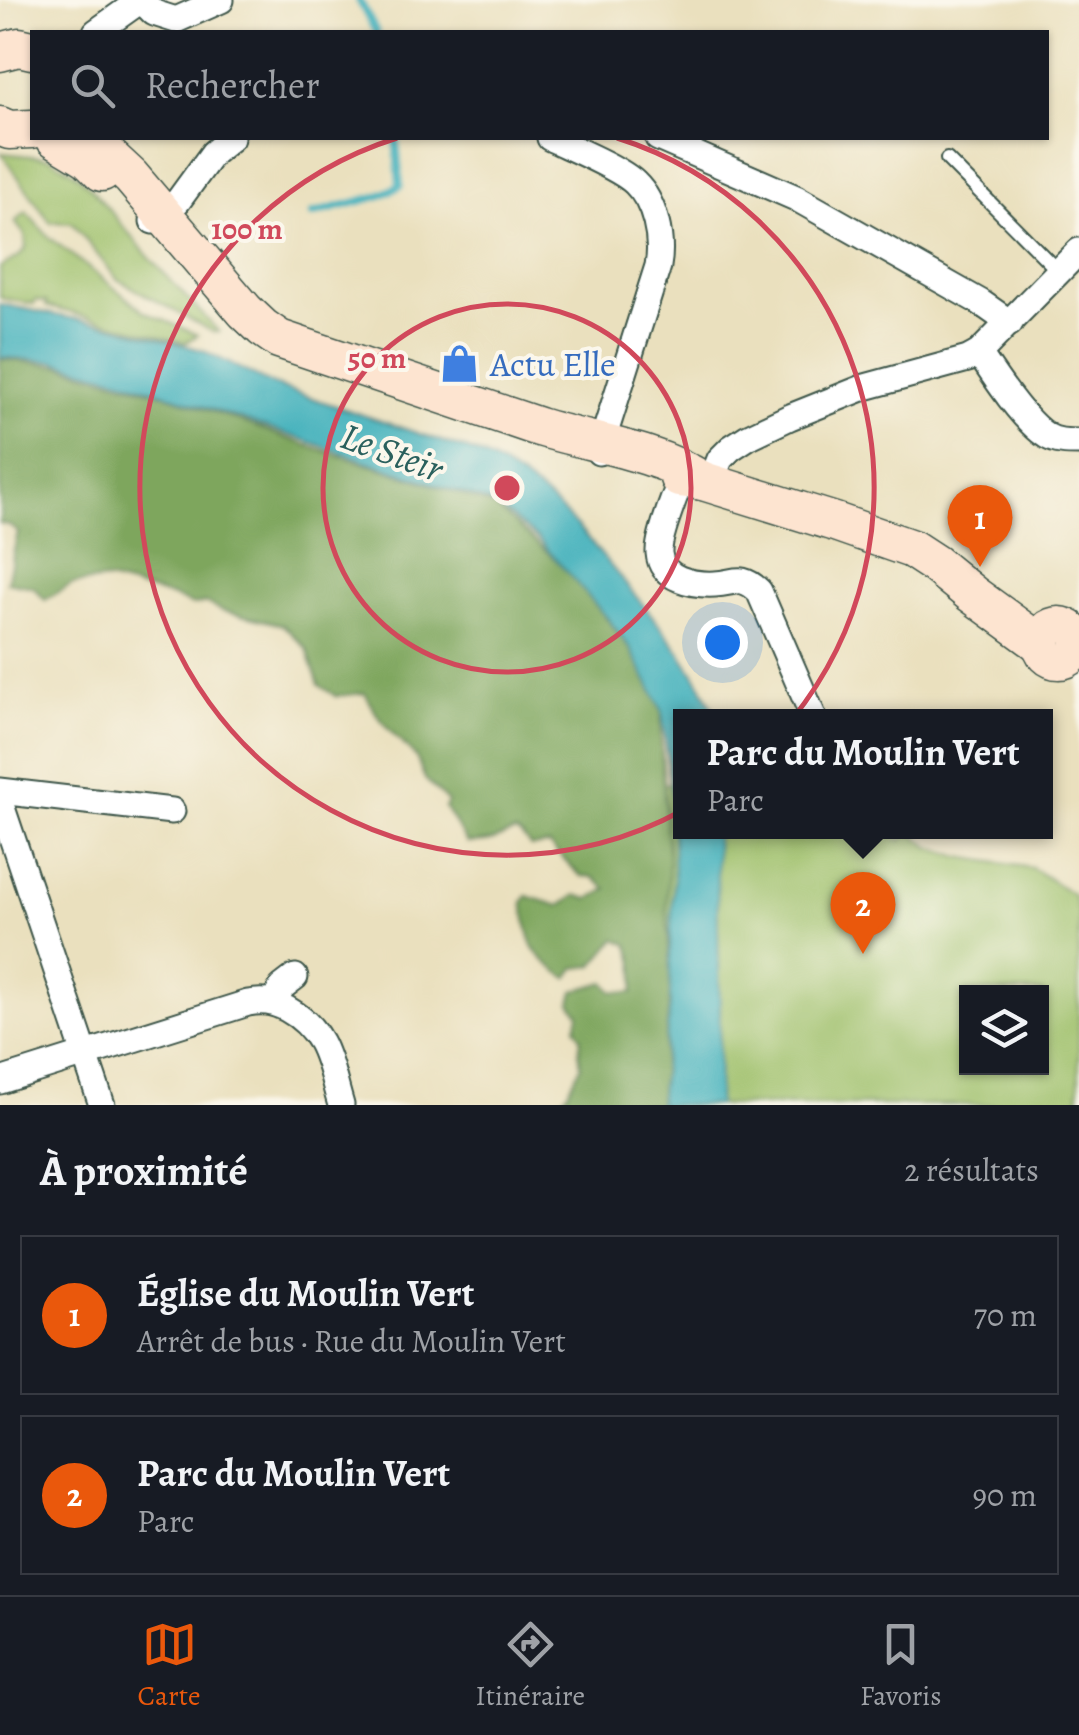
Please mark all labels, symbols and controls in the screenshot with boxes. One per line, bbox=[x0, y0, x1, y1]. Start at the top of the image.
search box bbox=[30, 30, 1049, 140]
icon: search bbox=[65, 58, 120, 113]
text: Rechercher bbox=[145, 59, 320, 111]
text: 100 m bbox=[211, 209, 283, 249]
text: 50 m bbox=[348, 338, 406, 378]
place label: Actu Elle bbox=[489, 340, 616, 388]
shop icon: Actu Elle bbox=[439, 343, 481, 385]
water label: Le Steir bbox=[334, 410, 452, 495]
centre of rings bbox=[489, 470, 525, 506]
pin: 1 bbox=[948, 484, 1012, 567]
your location bbox=[697, 617, 748, 668]
popup bbox=[673, 709, 1053, 839]
text: Parc du Moulin Vert bbox=[706, 726, 1020, 778]
text: Parc bbox=[706, 778, 764, 822]
pin: 2 bbox=[830, 872, 896, 954]
map controls bbox=[959, 985, 1049, 1075]
button: layers bbox=[959, 985, 1049, 1075]
text: À proximité bbox=[40, 1142, 248, 1199]
text: 2 résultats bbox=[904, 1148, 1039, 1192]
text: Église du Moulin Vert bbox=[137, 1267, 474, 1319]
text: 1 bbox=[69, 1293, 80, 1337]
text: 70 m bbox=[974, 1293, 1037, 1337]
text: Arrêt de bus · Rue du Moulin Vert bbox=[137, 1319, 566, 1363]
text: Parc du Moulin Vert bbox=[137, 1447, 450, 1499]
text: 2 bbox=[67, 1473, 82, 1517]
text: 90 m bbox=[972, 1473, 1037, 1517]
text: Parc bbox=[137, 1499, 194, 1543]
tab: Carte bbox=[137, 1617, 201, 1715]
tab: Itinéraire bbox=[476, 1617, 585, 1715]
tab: Favoris bbox=[860, 1617, 942, 1715]

